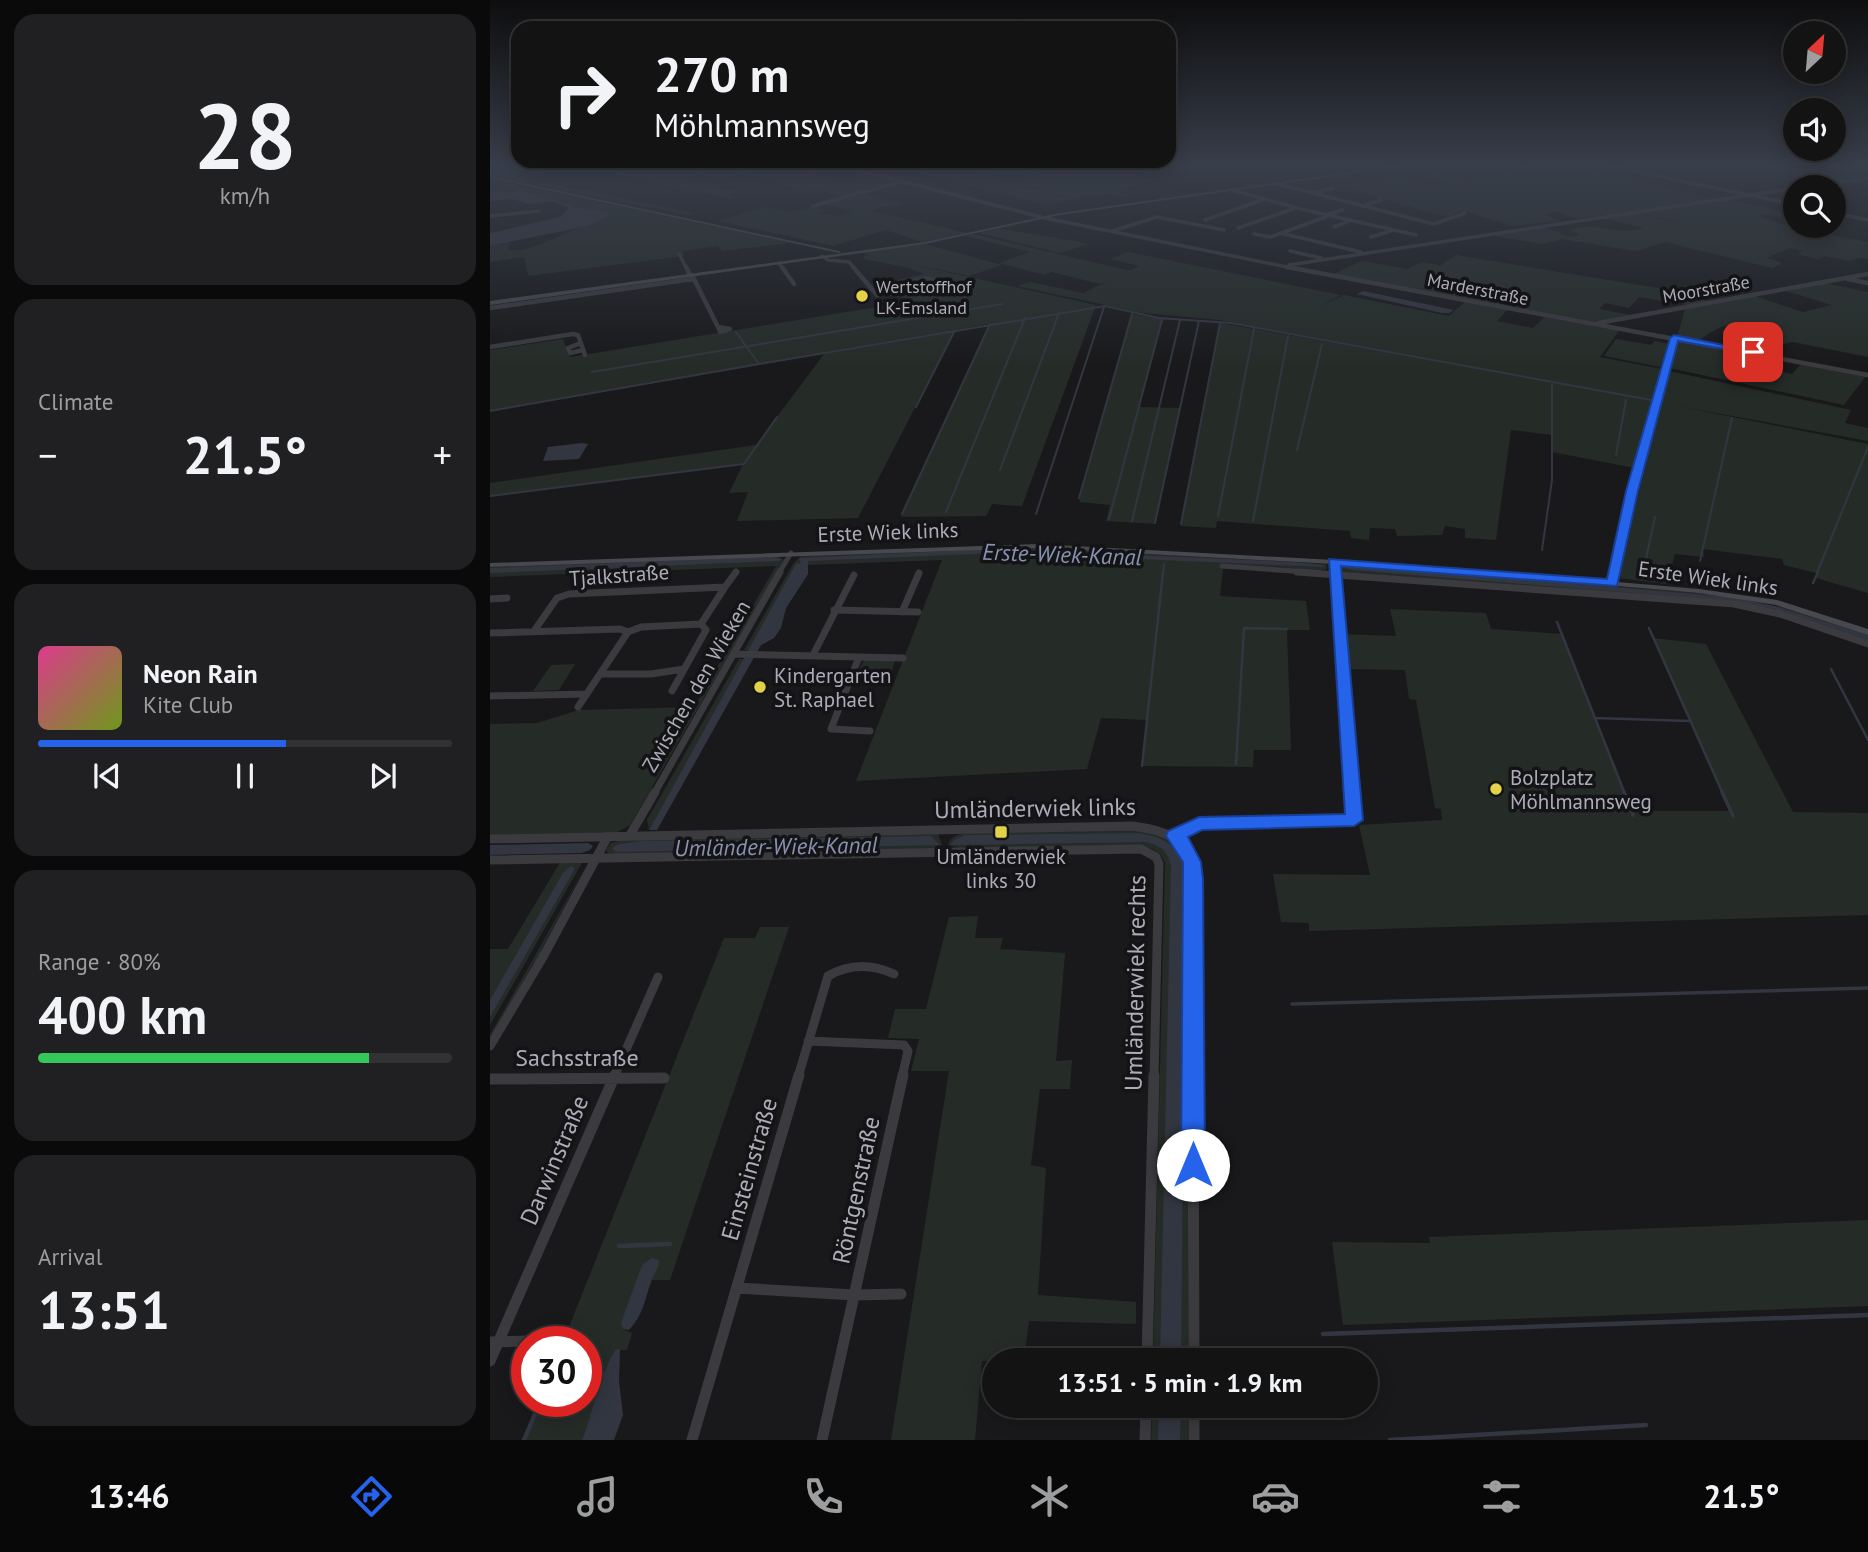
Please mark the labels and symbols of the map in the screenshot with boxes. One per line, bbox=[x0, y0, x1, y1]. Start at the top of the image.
north arrow bbox=[1783, 21, 1846, 84]
street label: Marderstraße bbox=[1425, 268, 1531, 310]
street label: Moorstraße bbox=[1661, 270, 1751, 308]
place label: Wertstoffhof LK-Emsland bbox=[876, 275, 973, 319]
marker: Wertstoffhof LK-Emsland bbox=[854, 288, 870, 304]
pin bbox=[1723, 322, 1783, 382]
street label: Erste Wiek links bbox=[817, 516, 959, 548]
water label: Erste-Wiek-Kanal bbox=[982, 537, 1142, 571]
street label: Erste Wiek links bbox=[1636, 555, 1780, 601]
street label: Tjalkstraße bbox=[568, 558, 670, 592]
street label: Zwischen den Wieken bbox=[636, 595, 756, 777]
place label: Kindergarten St. Raphael bbox=[774, 662, 892, 713]
marker: Kindergarten St. Raphael bbox=[752, 679, 768, 695]
place label: Bolzplatz Möhlmannsweg bbox=[1510, 764, 1652, 815]
marker: Bolzplatz Möhlmannsweg bbox=[1488, 781, 1504, 797]
street label: Umländerwiek links bbox=[934, 791, 1136, 825]
marker: Umländerwiek links 30 bbox=[993, 824, 1009, 840]
water label: Umländer-Wiek-Kanal bbox=[674, 830, 878, 862]
place label: Umländerwiek links 30 bbox=[936, 843, 1066, 894]
street label: Umländerwiek rechts bbox=[1118, 875, 1152, 1091]
street label: Sachsstraße bbox=[515, 1042, 639, 1073]
street label: Darwinstraße bbox=[513, 1091, 595, 1229]
street label: Einsteinstraße bbox=[714, 1094, 784, 1244]
street label: Röntgenstraße bbox=[825, 1113, 887, 1267]
position arrow bbox=[1156, 1128, 1230, 1202]
speed limit sign: 30 bbox=[511, 1326, 602, 1417]

